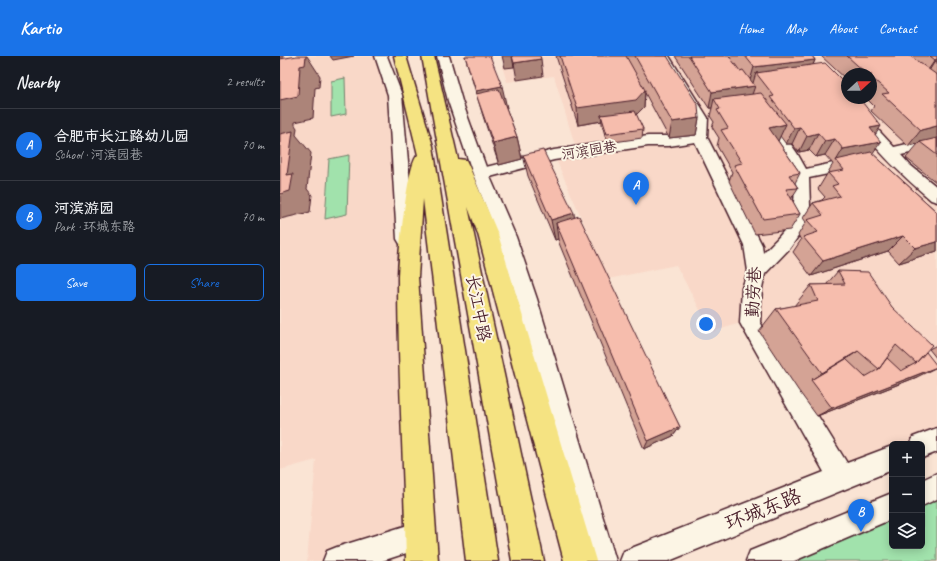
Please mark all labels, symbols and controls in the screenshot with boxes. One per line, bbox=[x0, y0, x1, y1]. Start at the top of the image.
text: Kartio bbox=[20, 16, 61, 40]
text: Home bbox=[738, 20, 764, 37]
text: Map bbox=[786, 20, 807, 37]
text: About bbox=[829, 20, 857, 37]
text: Contact bbox=[879, 20, 917, 37]
north arrow bbox=[841, 68, 877, 104]
text: Nearby bbox=[16, 72, 59, 93]
text: 2 results bbox=[226, 74, 264, 90]
text: 合肥市长江路幼儿园 bbox=[54, 127, 189, 146]
text: A bbox=[26, 137, 32, 153]
text: 70 m bbox=[242, 137, 264, 153]
street label: 河滨园巷 bbox=[560, 138, 619, 163]
text: School · 河滨园巷 bbox=[54, 147, 143, 163]
pin: A bbox=[623, 172, 649, 205]
text: 河滨游园 bbox=[54, 199, 114, 218]
text: B bbox=[26, 209, 32, 225]
text: 70 m bbox=[242, 209, 264, 225]
text: Park · 环城东路 bbox=[54, 219, 135, 235]
button: Save bbox=[16, 264, 136, 301]
button: Share bbox=[144, 264, 264, 301]
street label: 勤劳巷 bbox=[742, 265, 765, 318]
street label: 长江中路 bbox=[462, 273, 495, 343]
your location bbox=[696, 314, 716, 334]
map controls bbox=[889, 441, 925, 549]
button: + bbox=[889, 441, 925, 477]
button: − bbox=[889, 477, 925, 513]
street label: 环城东路 bbox=[721, 483, 806, 536]
pin: B bbox=[848, 499, 874, 532]
button: layers bbox=[889, 513, 925, 549]

